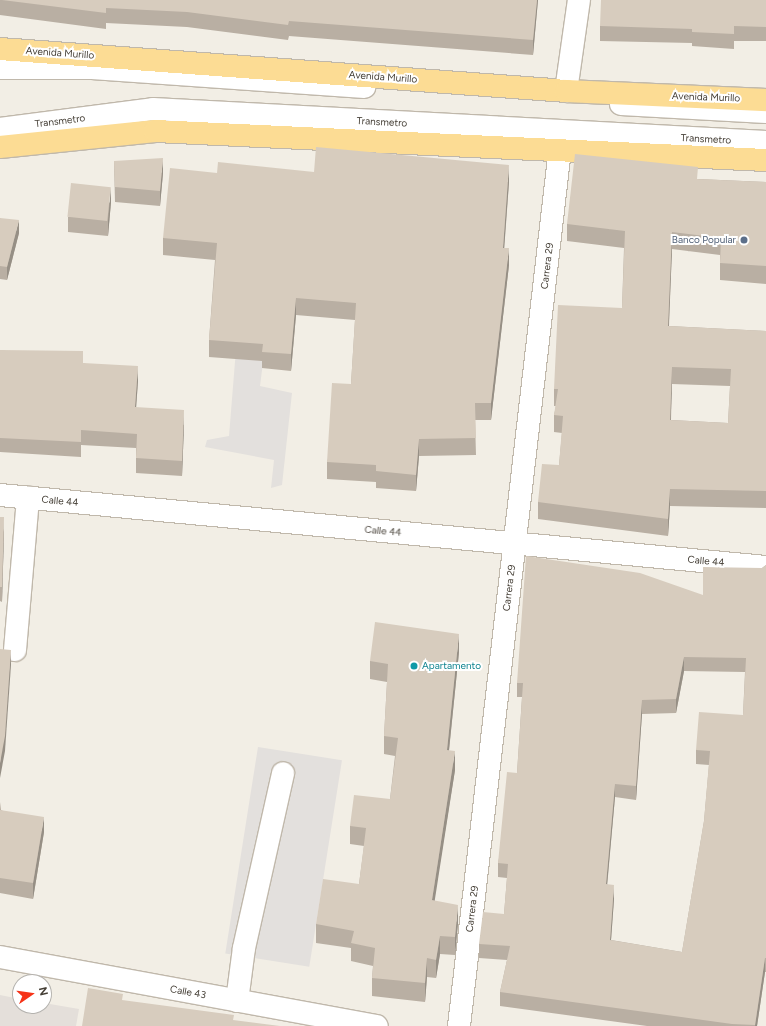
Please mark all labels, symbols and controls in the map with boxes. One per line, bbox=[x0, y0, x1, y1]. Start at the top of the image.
street label: Avenida Murillo bbox=[25, 45, 95, 61]
street label: Avenida Murillo bbox=[348, 69, 418, 85]
street label: Avenida Murillo bbox=[672, 90, 740, 104]
street label: Transmetro bbox=[34, 112, 86, 130]
street label: Transmetro bbox=[356, 115, 408, 129]
street label: Transmetro bbox=[680, 132, 732, 146]
place label: Banco Popular bbox=[672, 234, 736, 246]
marker: Banco Popular bbox=[739, 235, 749, 245]
street label: Carrera 29 bbox=[538, 242, 556, 290]
street label: Calle 44 bbox=[41, 493, 79, 509]
street label: Calle 44 bbox=[364, 523, 402, 539]
street label: Calle 44 bbox=[687, 553, 725, 569]
street label: Carrera 29 bbox=[500, 564, 518, 612]
place label: Apartamento bbox=[422, 660, 481, 672]
marker: Apartamento bbox=[409, 661, 419, 671]
street label: Carrera 29 bbox=[463, 885, 481, 933]
north arrow bbox=[12, 974, 52, 1014]
street label: Calle 43 bbox=[169, 983, 207, 1001]
text: N bbox=[36, 986, 50, 997]

